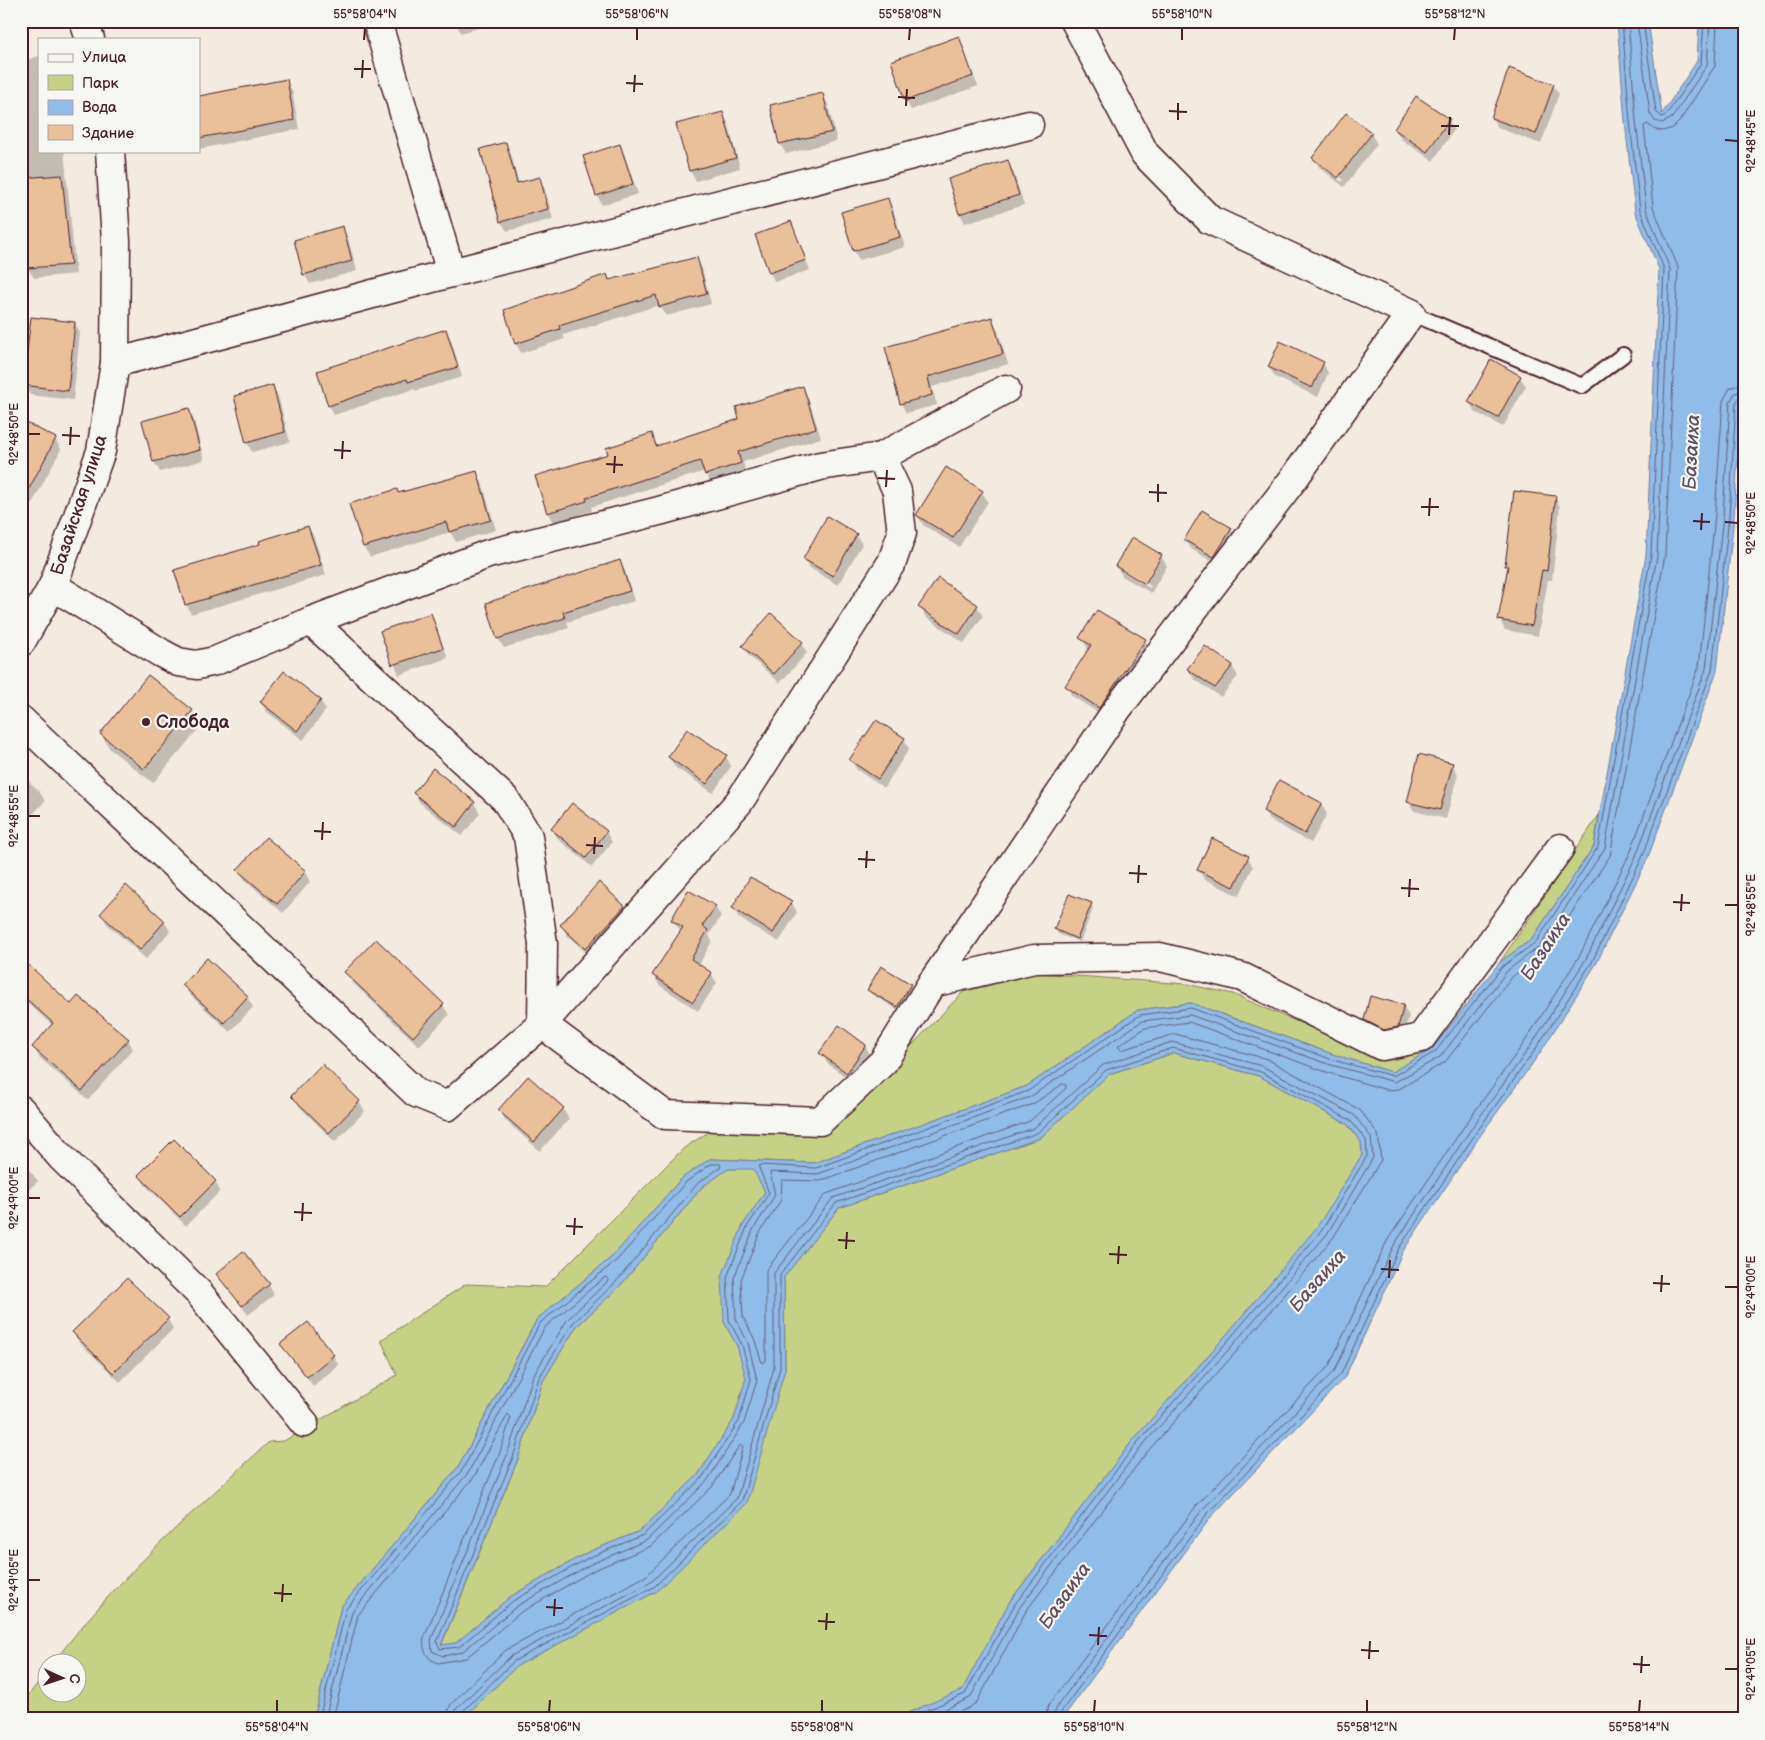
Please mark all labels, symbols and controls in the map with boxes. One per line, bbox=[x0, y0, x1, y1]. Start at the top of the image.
text: 55°58'04"N bbox=[333, 7, 397, 22]
text: 55°58'06"N bbox=[605, 7, 669, 22]
text: 55°58'08"N bbox=[878, 7, 942, 22]
text: 55°58'10"N bbox=[1152, 7, 1212, 22]
text: 55°58'12"N bbox=[1425, 7, 1485, 22]
legend bbox=[38, 38, 200, 152]
text: Улица bbox=[82, 48, 127, 67]
text: Парк bbox=[82, 74, 119, 93]
text: Вода bbox=[82, 98, 117, 117]
text: 92°48'45"E bbox=[1744, 110, 1759, 172]
text: Здание bbox=[82, 124, 134, 143]
text: 92°48'50"E bbox=[7, 403, 22, 465]
water label: Базаиха bbox=[1679, 414, 1705, 490]
street label: Базайская улица bbox=[46, 432, 112, 578]
text: 92°48'50"E bbox=[1744, 492, 1759, 554]
place label: Слобода bbox=[156, 712, 230, 733]
marker: Слобода bbox=[140, 716, 152, 728]
text: 92°48'55"E bbox=[7, 785, 22, 847]
text: 92°48'55"E bbox=[1744, 874, 1759, 936]
water label: Базаиха bbox=[1516, 909, 1576, 985]
text: 92°49'00"E bbox=[7, 1167, 22, 1229]
water label: Базаиха bbox=[1285, 1245, 1351, 1317]
text: 92°49'00"E bbox=[1744, 1256, 1759, 1318]
text: 92°49'05"E bbox=[7, 1549, 22, 1611]
water label: Базаиха bbox=[1034, 1559, 1096, 1633]
text: 92°49'05"E bbox=[1744, 1638, 1759, 1700]
north arrow bbox=[38, 1652, 88, 1702]
text: С bbox=[66, 1673, 83, 1684]
text: 55°58'04"N bbox=[245, 1720, 309, 1735]
text: 55°58'06"N bbox=[517, 1720, 581, 1735]
text: 55°58'08"N bbox=[790, 1720, 854, 1735]
text: 55°58'10"N bbox=[1064, 1720, 1124, 1735]
text: 55°58'12"N bbox=[1337, 1720, 1397, 1735]
text: 55°58'14"N bbox=[1608, 1720, 1670, 1735]

